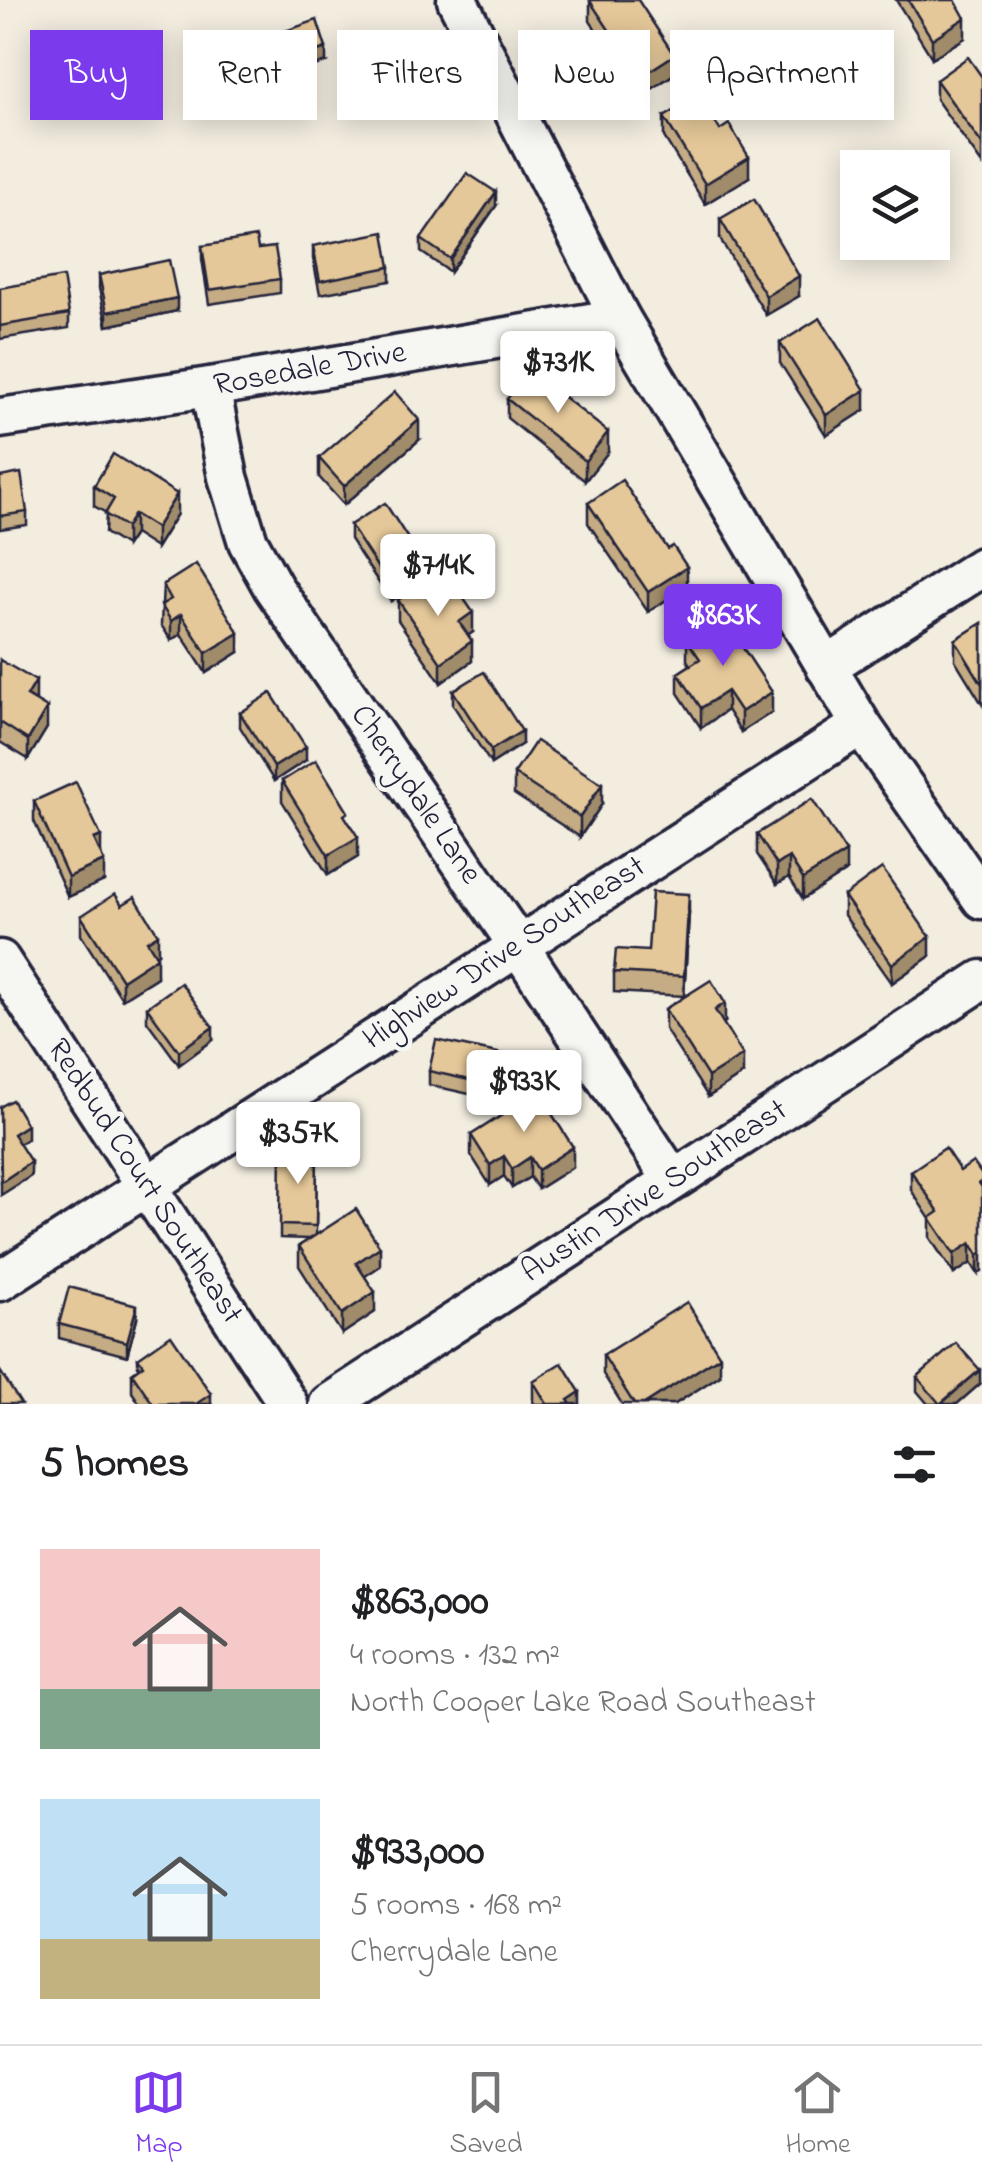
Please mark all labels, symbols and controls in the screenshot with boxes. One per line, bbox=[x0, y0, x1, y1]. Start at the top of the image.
chip: Buy bbox=[30, 30, 163, 120]
chip: Rent bbox=[183, 30, 317, 120]
chip: Filters bbox=[337, 30, 498, 120]
chip: New bbox=[518, 30, 650, 120]
chip: Apartment bbox=[670, 30, 894, 120]
map controls bbox=[840, 150, 950, 260]
button: layers bbox=[840, 150, 950, 260]
street label: Rosedale Drive bbox=[210, 330, 411, 410]
pin: $731K bbox=[488, 331, 628, 416]
text: $731K bbox=[522, 340, 594, 387]
pin: $714K bbox=[368, 534, 508, 619]
text: $714K bbox=[402, 543, 474, 590]
pin: $863K bbox=[653, 584, 793, 669]
text: $863K bbox=[686, 593, 760, 640]
street label: Cherrydale Lane bbox=[337, 696, 493, 895]
street label: Highview Drive Southeast bbox=[354, 845, 656, 1063]
street label: Redbud Court Southeast bbox=[34, 1030, 254, 1334]
pin: $933K bbox=[454, 1050, 594, 1135]
text: $933K bbox=[489, 1059, 559, 1106]
street label: Austin Drive Southeast bbox=[512, 1088, 798, 1296]
pin: $357K bbox=[228, 1102, 368, 1187]
text: $357K bbox=[258, 1111, 338, 1158]
text: 5 homes bbox=[40, 1434, 189, 1495]
icon: filters bbox=[887, 1437, 942, 1492]
text: $863,000 bbox=[350, 1572, 489, 1633]
icon: home bbox=[120, 1589, 240, 1709]
text: 4 rooms · 132 m² bbox=[350, 1633, 560, 1680]
text: North Cooper Lake Road Southeast bbox=[350, 1680, 816, 1727]
text: $933,000 bbox=[350, 1822, 484, 1883]
icon: home bbox=[120, 1839, 240, 1959]
text: 5 rooms · 168 m² bbox=[350, 1883, 562, 1930]
text: Cherrydale Lane bbox=[350, 1930, 558, 1977]
tab: Map bbox=[131, 2065, 186, 2166]
tab: Saved bbox=[449, 2065, 522, 2166]
tab: Home bbox=[785, 2065, 851, 2166]

